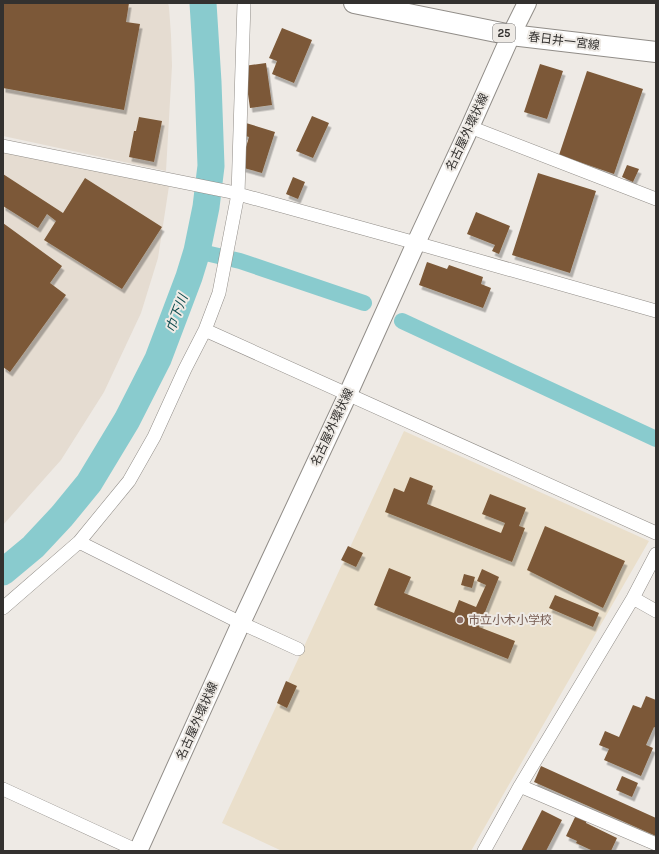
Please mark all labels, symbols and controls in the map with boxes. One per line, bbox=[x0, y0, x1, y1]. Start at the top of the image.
road number: 25 bbox=[493, 24, 515, 42]
street label: 春日井一宮線 bbox=[527, 30, 601, 52]
street label: 名古屋外環状線 bbox=[443, 91, 491, 173]
water label: 巾下川 bbox=[162, 290, 191, 334]
street label: 名古屋外環状線 bbox=[308, 386, 356, 468]
place label: 市立小木小学校 bbox=[468, 613, 552, 627]
marker: 市立小木小学校 bbox=[455, 615, 465, 625]
street label: 名古屋外環状線 bbox=[174, 680, 220, 762]

